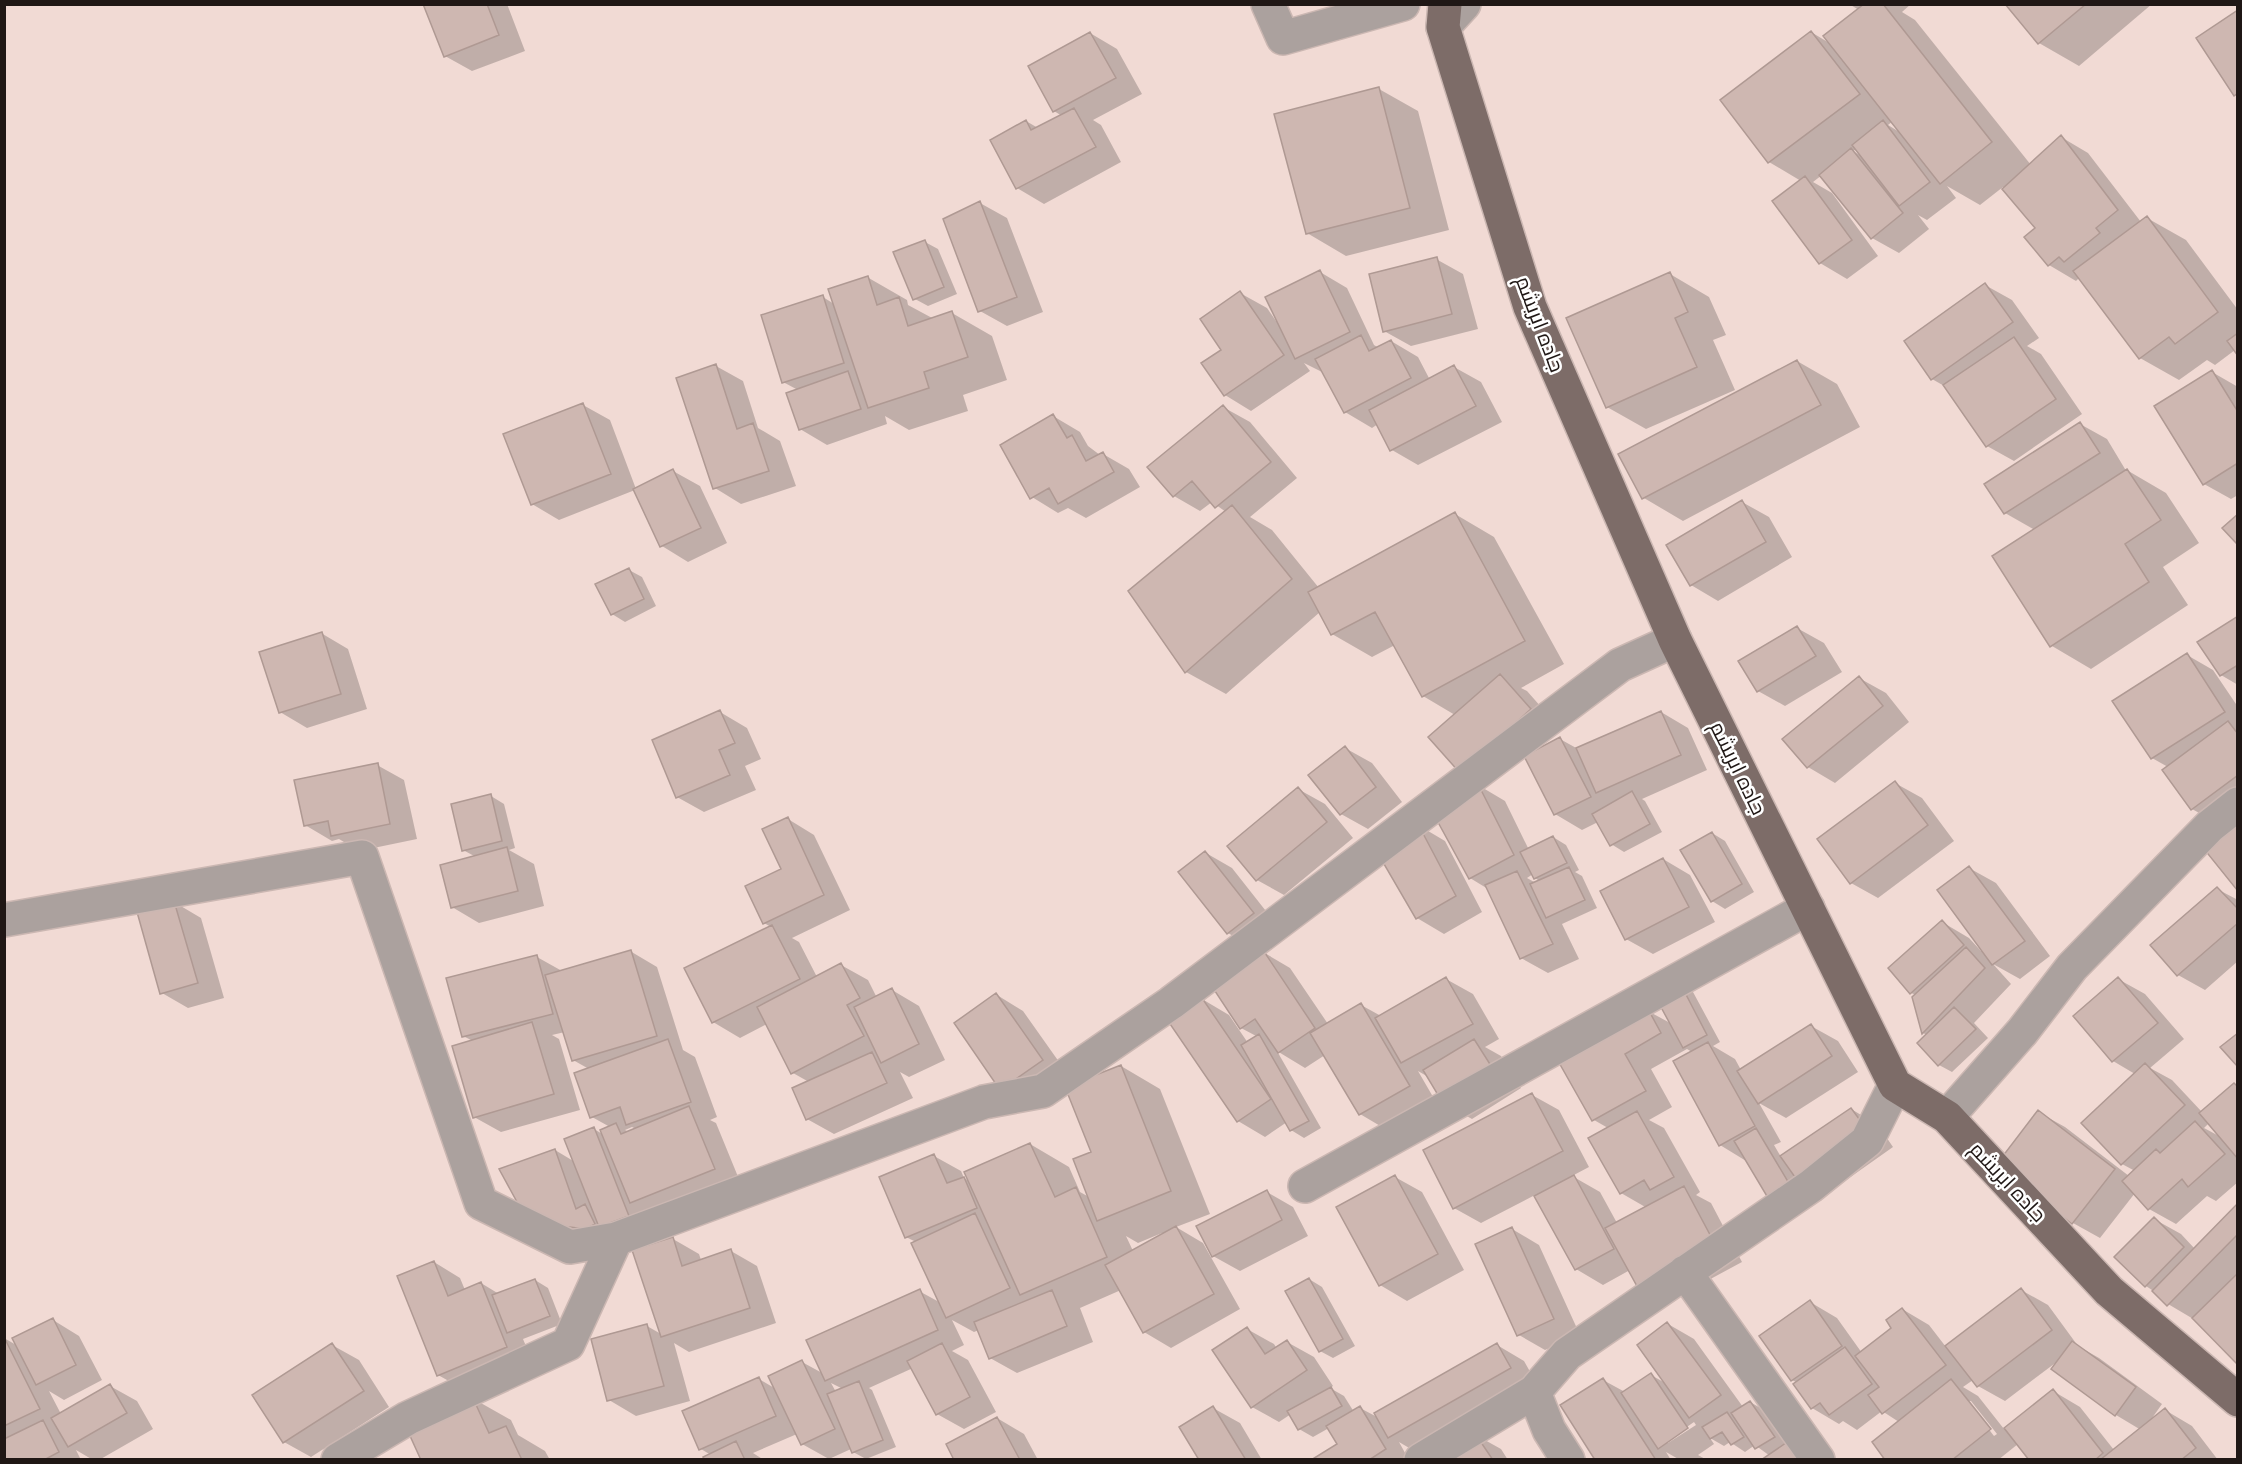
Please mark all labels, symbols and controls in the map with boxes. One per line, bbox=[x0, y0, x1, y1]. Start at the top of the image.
street label: جاده ابریشم bbox=[1509, 272, 1571, 376]
street label: جاده ابریشم bbox=[1703, 717, 1773, 819]
street label: جاده ابریشم bbox=[1963, 1136, 2053, 1228]

